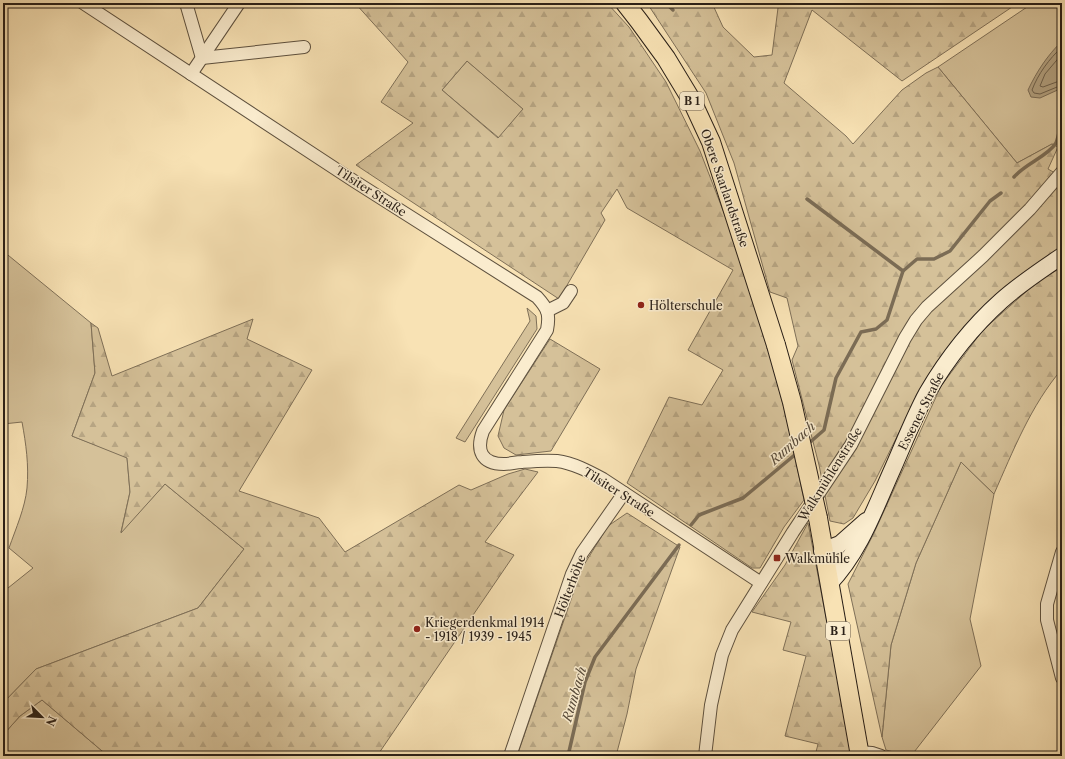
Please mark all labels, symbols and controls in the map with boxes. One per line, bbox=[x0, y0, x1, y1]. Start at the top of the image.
road number: B 1 bbox=[680, 92, 704, 110]
street label: Obere Saarlandstraße bbox=[698, 127, 752, 249]
street label: Tilsiter Straße bbox=[333, 162, 410, 220]
place label: Hölterschule bbox=[649, 298, 723, 313]
marker: Hölterschule bbox=[636, 300, 646, 310]
street label: Essener Straße bbox=[895, 369, 947, 453]
water label: Rumbach bbox=[765, 418, 818, 468]
street label: Walkmühlenstraße bbox=[794, 424, 865, 525]
street label: Tilsiter Straße bbox=[580, 464, 658, 520]
place label: Walkmühle bbox=[784, 551, 850, 566]
street label: Hölterhöhe bbox=[551, 552, 589, 620]
marker: Walkmühle bbox=[772, 553, 782, 563]
place label: Kriegerdenkmal 1914 - 1918 / 1939 - 1945 bbox=[425, 615, 545, 644]
road number: B 1 bbox=[826, 622, 850, 640]
marker: Kriegerdenkmal 1914 - 1918 / 1939 - 1945 bbox=[412, 624, 422, 634]
water label: Rumbach bbox=[558, 665, 589, 724]
north arrow bbox=[22, 697, 62, 737]
text: N bbox=[43, 714, 59, 729]

